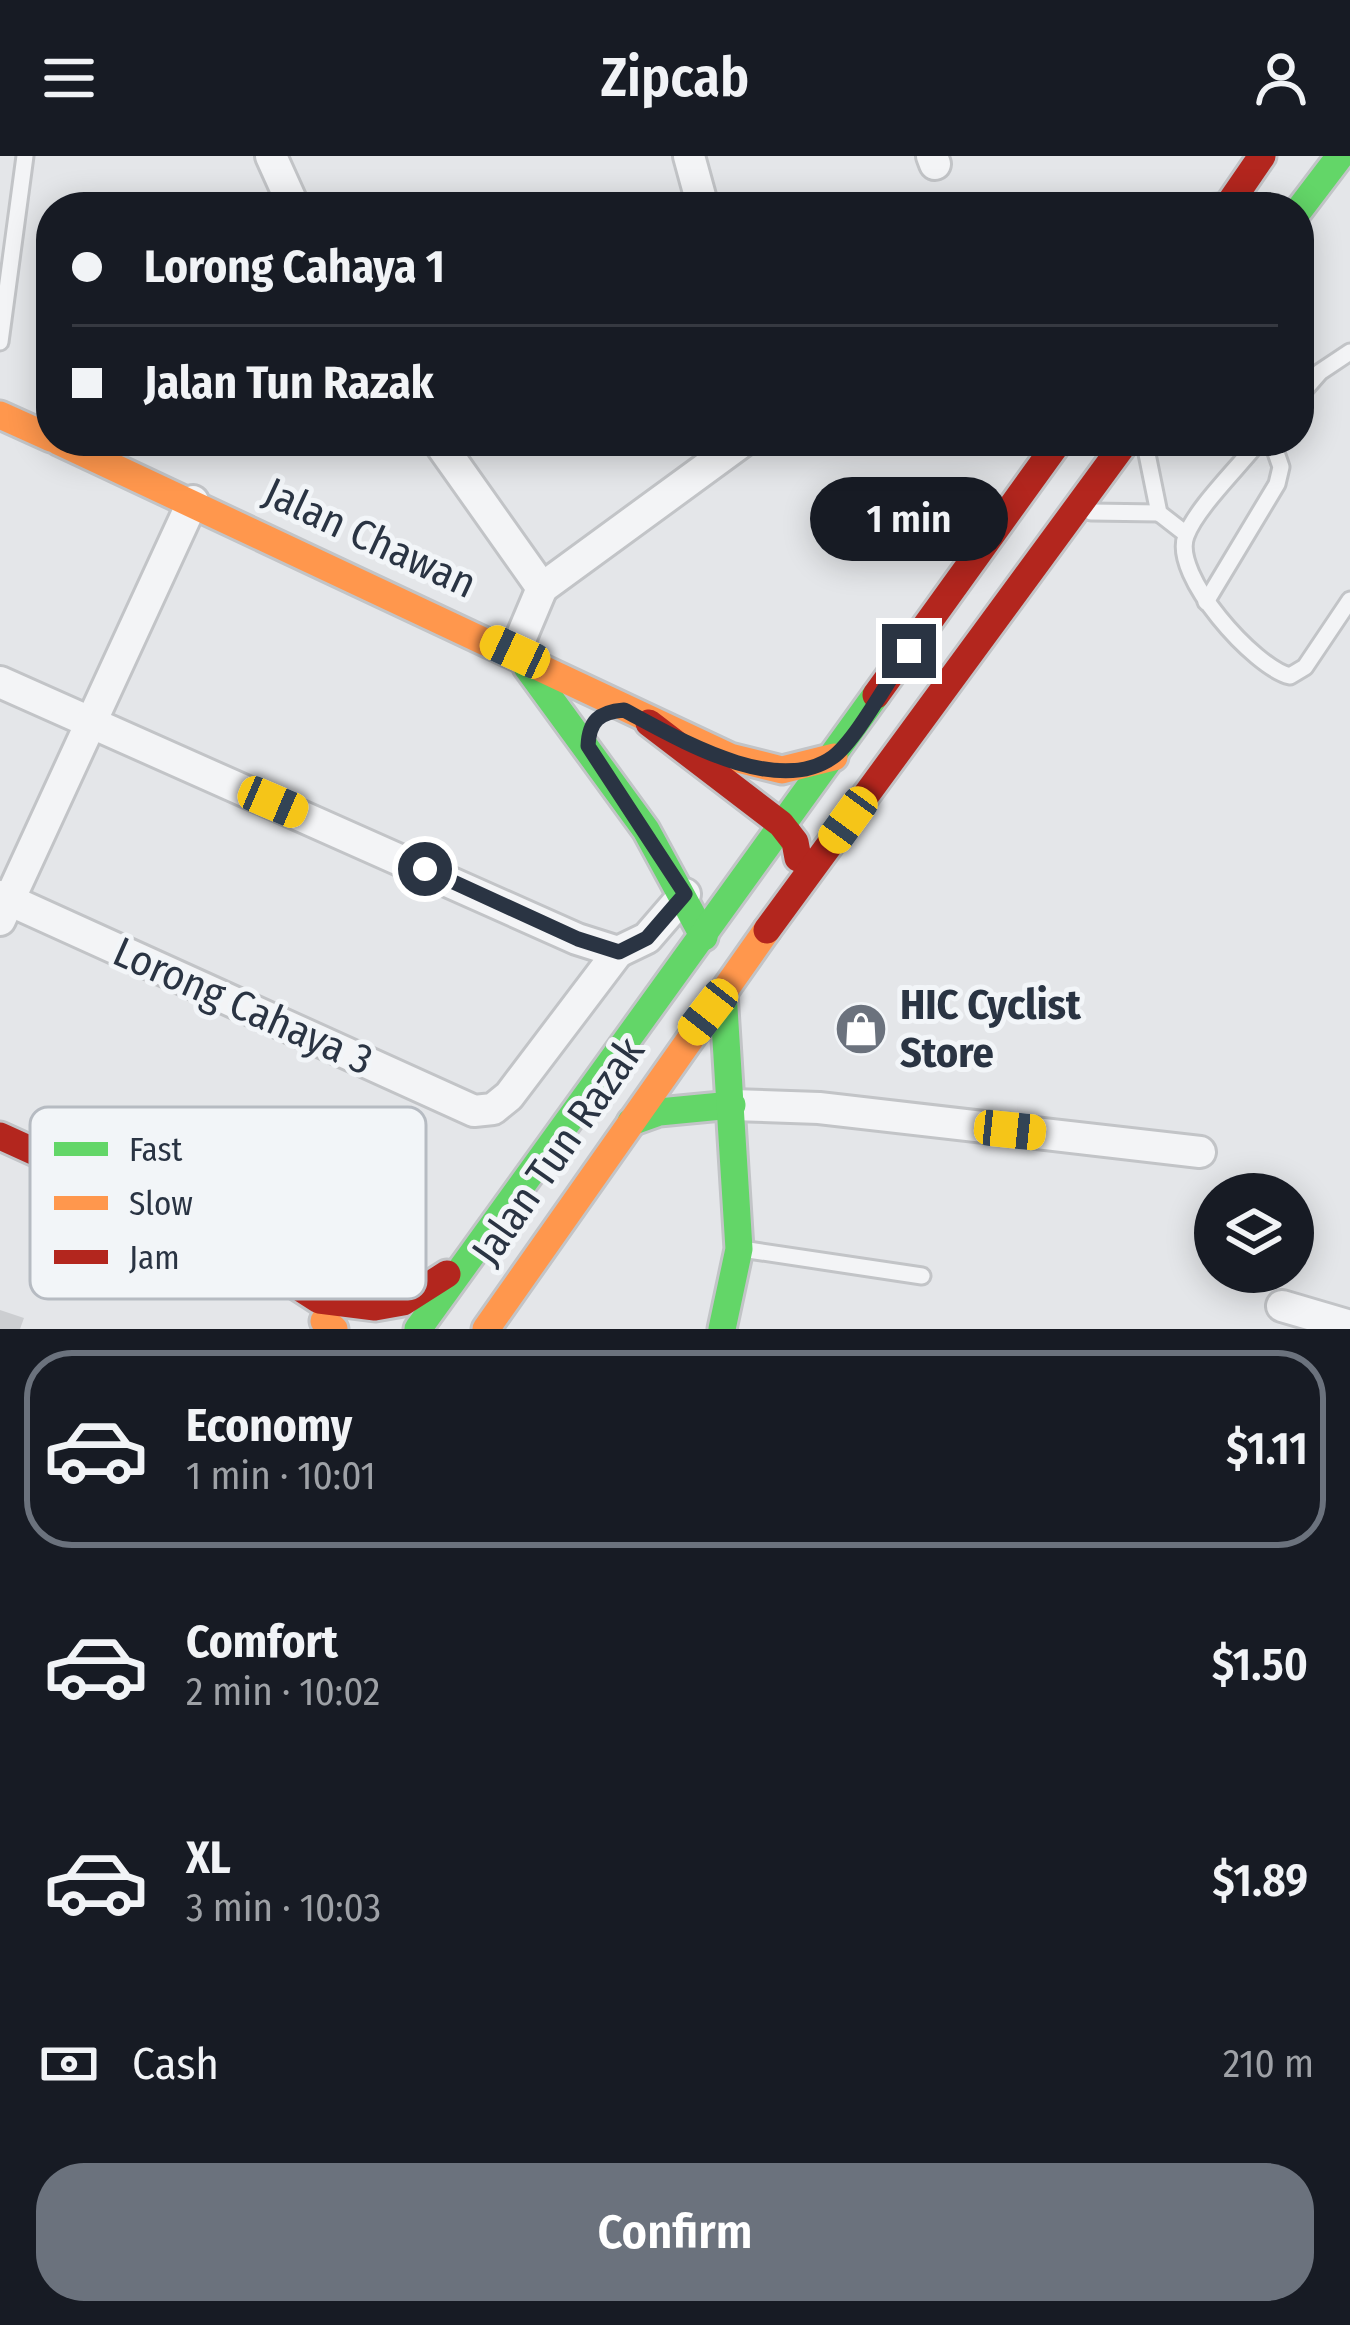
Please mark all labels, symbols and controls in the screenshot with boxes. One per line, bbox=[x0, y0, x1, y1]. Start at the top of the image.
icon: menu bbox=[36, 45, 102, 111]
icon: person bbox=[1248, 45, 1314, 111]
text: Zipcab bbox=[601, 46, 749, 110]
text: Lorong Cahaya 1 bbox=[144, 240, 445, 294]
text: Jalan Tun Razak bbox=[144, 356, 434, 410]
street label: Jalan Chawan bbox=[256, 467, 484, 609]
callout: 1 min bbox=[810, 477, 1008, 561]
text: 1 min bbox=[867, 496, 951, 542]
car bbox=[475, 620, 555, 684]
route end bbox=[882, 624, 936, 678]
car bbox=[233, 771, 313, 833]
car bbox=[812, 780, 884, 860]
route start bbox=[398, 842, 452, 896]
street label: Lorong Cahaya 3 bbox=[106, 927, 380, 1085]
car bbox=[672, 973, 744, 1051]
place label: HIC Cyclist Store bbox=[900, 980, 1082, 1078]
shop icon: HIC Cyclist Store bbox=[833, 1001, 889, 1057]
street label: Jalan Tun Razak bbox=[461, 1027, 655, 1274]
legend bbox=[30, 1107, 426, 1299]
car bbox=[972, 1108, 1048, 1152]
text: Fast bbox=[129, 1130, 183, 1170]
map controls bbox=[1194, 1173, 1314, 1293]
button: layers bbox=[1194, 1173, 1314, 1293]
text: Slow bbox=[129, 1184, 193, 1224]
text: Jam bbox=[129, 1238, 180, 1278]
icon: car bbox=[42, 1395, 150, 1503]
text: Economy bbox=[186, 1399, 352, 1453]
text: $1.11 bbox=[1226, 1422, 1308, 1476]
text: 1 min · 10:01 bbox=[186, 1453, 376, 1499]
icon: car bbox=[42, 1611, 150, 1719]
text: Comfort bbox=[186, 1615, 338, 1669]
text: $1.50 bbox=[1212, 1638, 1308, 1692]
text: 2 min · 10:02 bbox=[186, 1669, 380, 1715]
icon: car bbox=[42, 1827, 150, 1935]
text: XL bbox=[186, 1831, 231, 1885]
text: $1.89 bbox=[1213, 1854, 1308, 1908]
text: 3 min · 10:03 bbox=[186, 1885, 381, 1931]
icon: cash bbox=[36, 2031, 102, 2097]
text: Cash bbox=[132, 2037, 219, 2091]
text: 210 m bbox=[1223, 2041, 1314, 2087]
button: Confirm bbox=[36, 2163, 1314, 2301]

